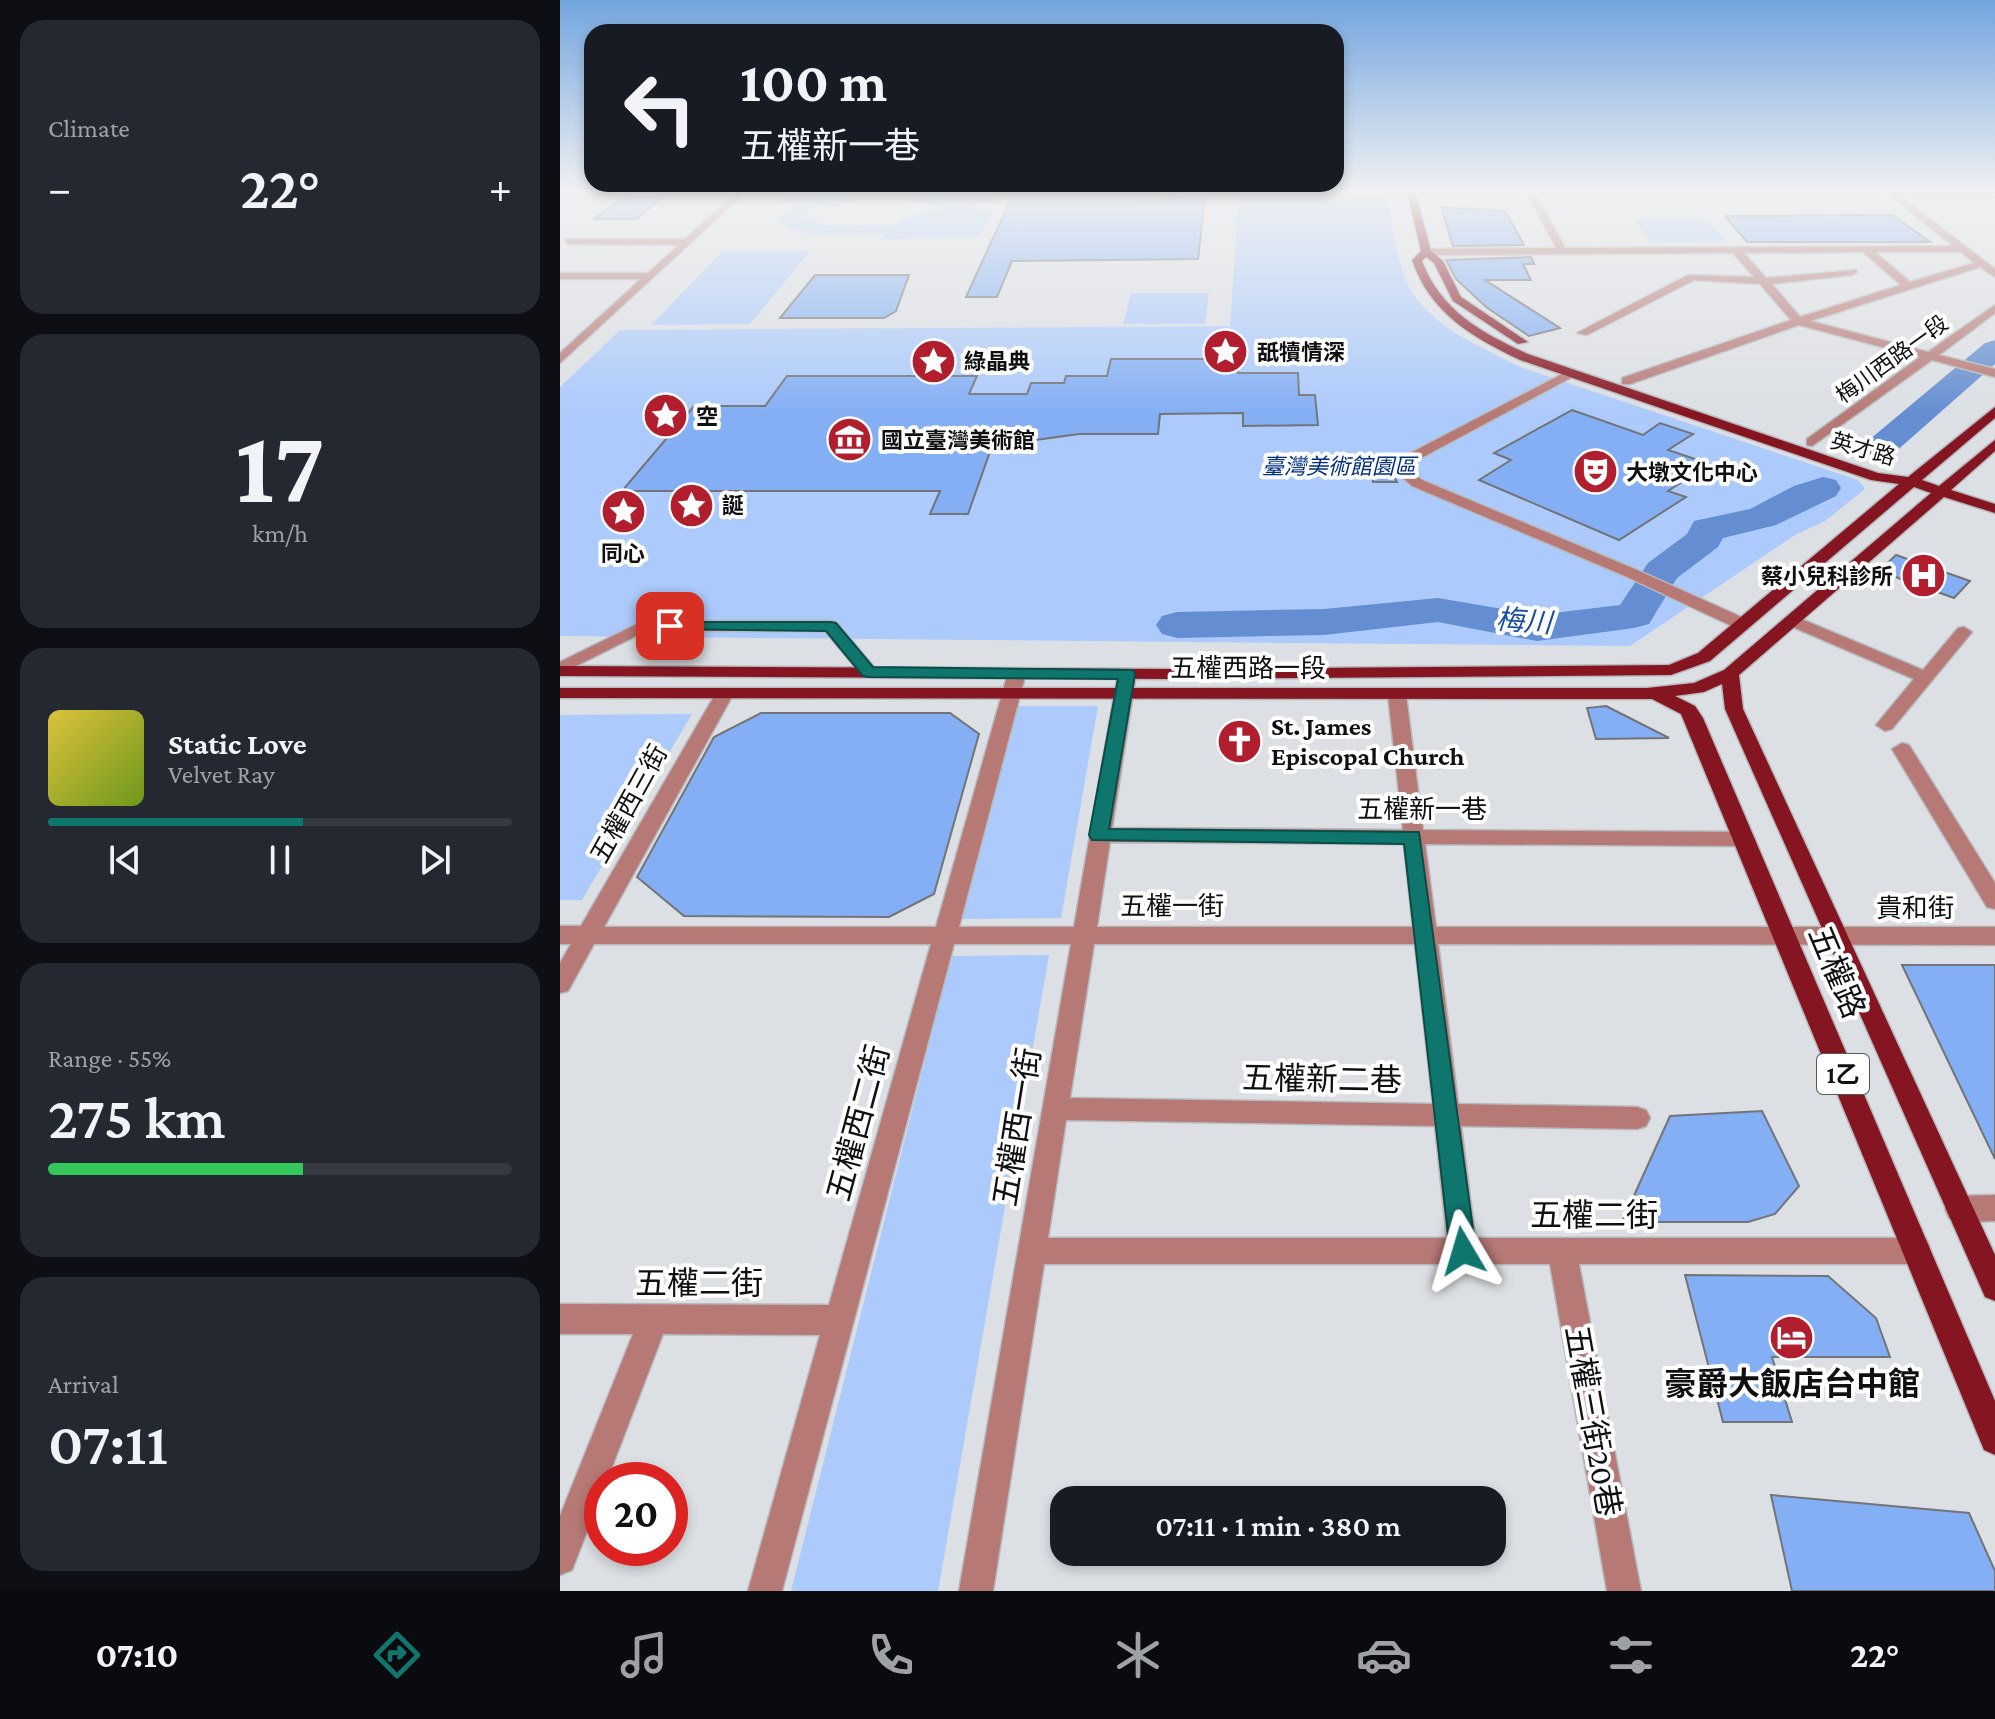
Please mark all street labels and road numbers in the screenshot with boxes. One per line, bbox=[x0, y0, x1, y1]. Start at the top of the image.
street label: 梅川西路一段 bbox=[1831, 310, 1953, 408]
street label: 英才路 bbox=[1828, 428, 1898, 470]
street label: 五權西路一段 bbox=[1170, 654, 1326, 683]
street label: 五權西三街 bbox=[585, 740, 673, 868]
street label: 五權新一巷 bbox=[1357, 795, 1487, 824]
street label: 五權一街 bbox=[1120, 892, 1224, 921]
street label: 貴和街 bbox=[1876, 894, 1954, 923]
street label: 五權路 bbox=[1802, 921, 1872, 1023]
street label: 五權西二街 bbox=[820, 1041, 896, 1205]
street label: 五權西一街 bbox=[987, 1045, 1047, 1209]
road number: 1乙 bbox=[1817, 1054, 1869, 1094]
street label: 五權新二巷 bbox=[1242, 1060, 1402, 1098]
street label: 五權二街 bbox=[1530, 1197, 1658, 1233]
street label: 五權二街 bbox=[635, 1265, 763, 1301]
street label: 五權三街20巷 bbox=[1558, 1323, 1628, 1519]

